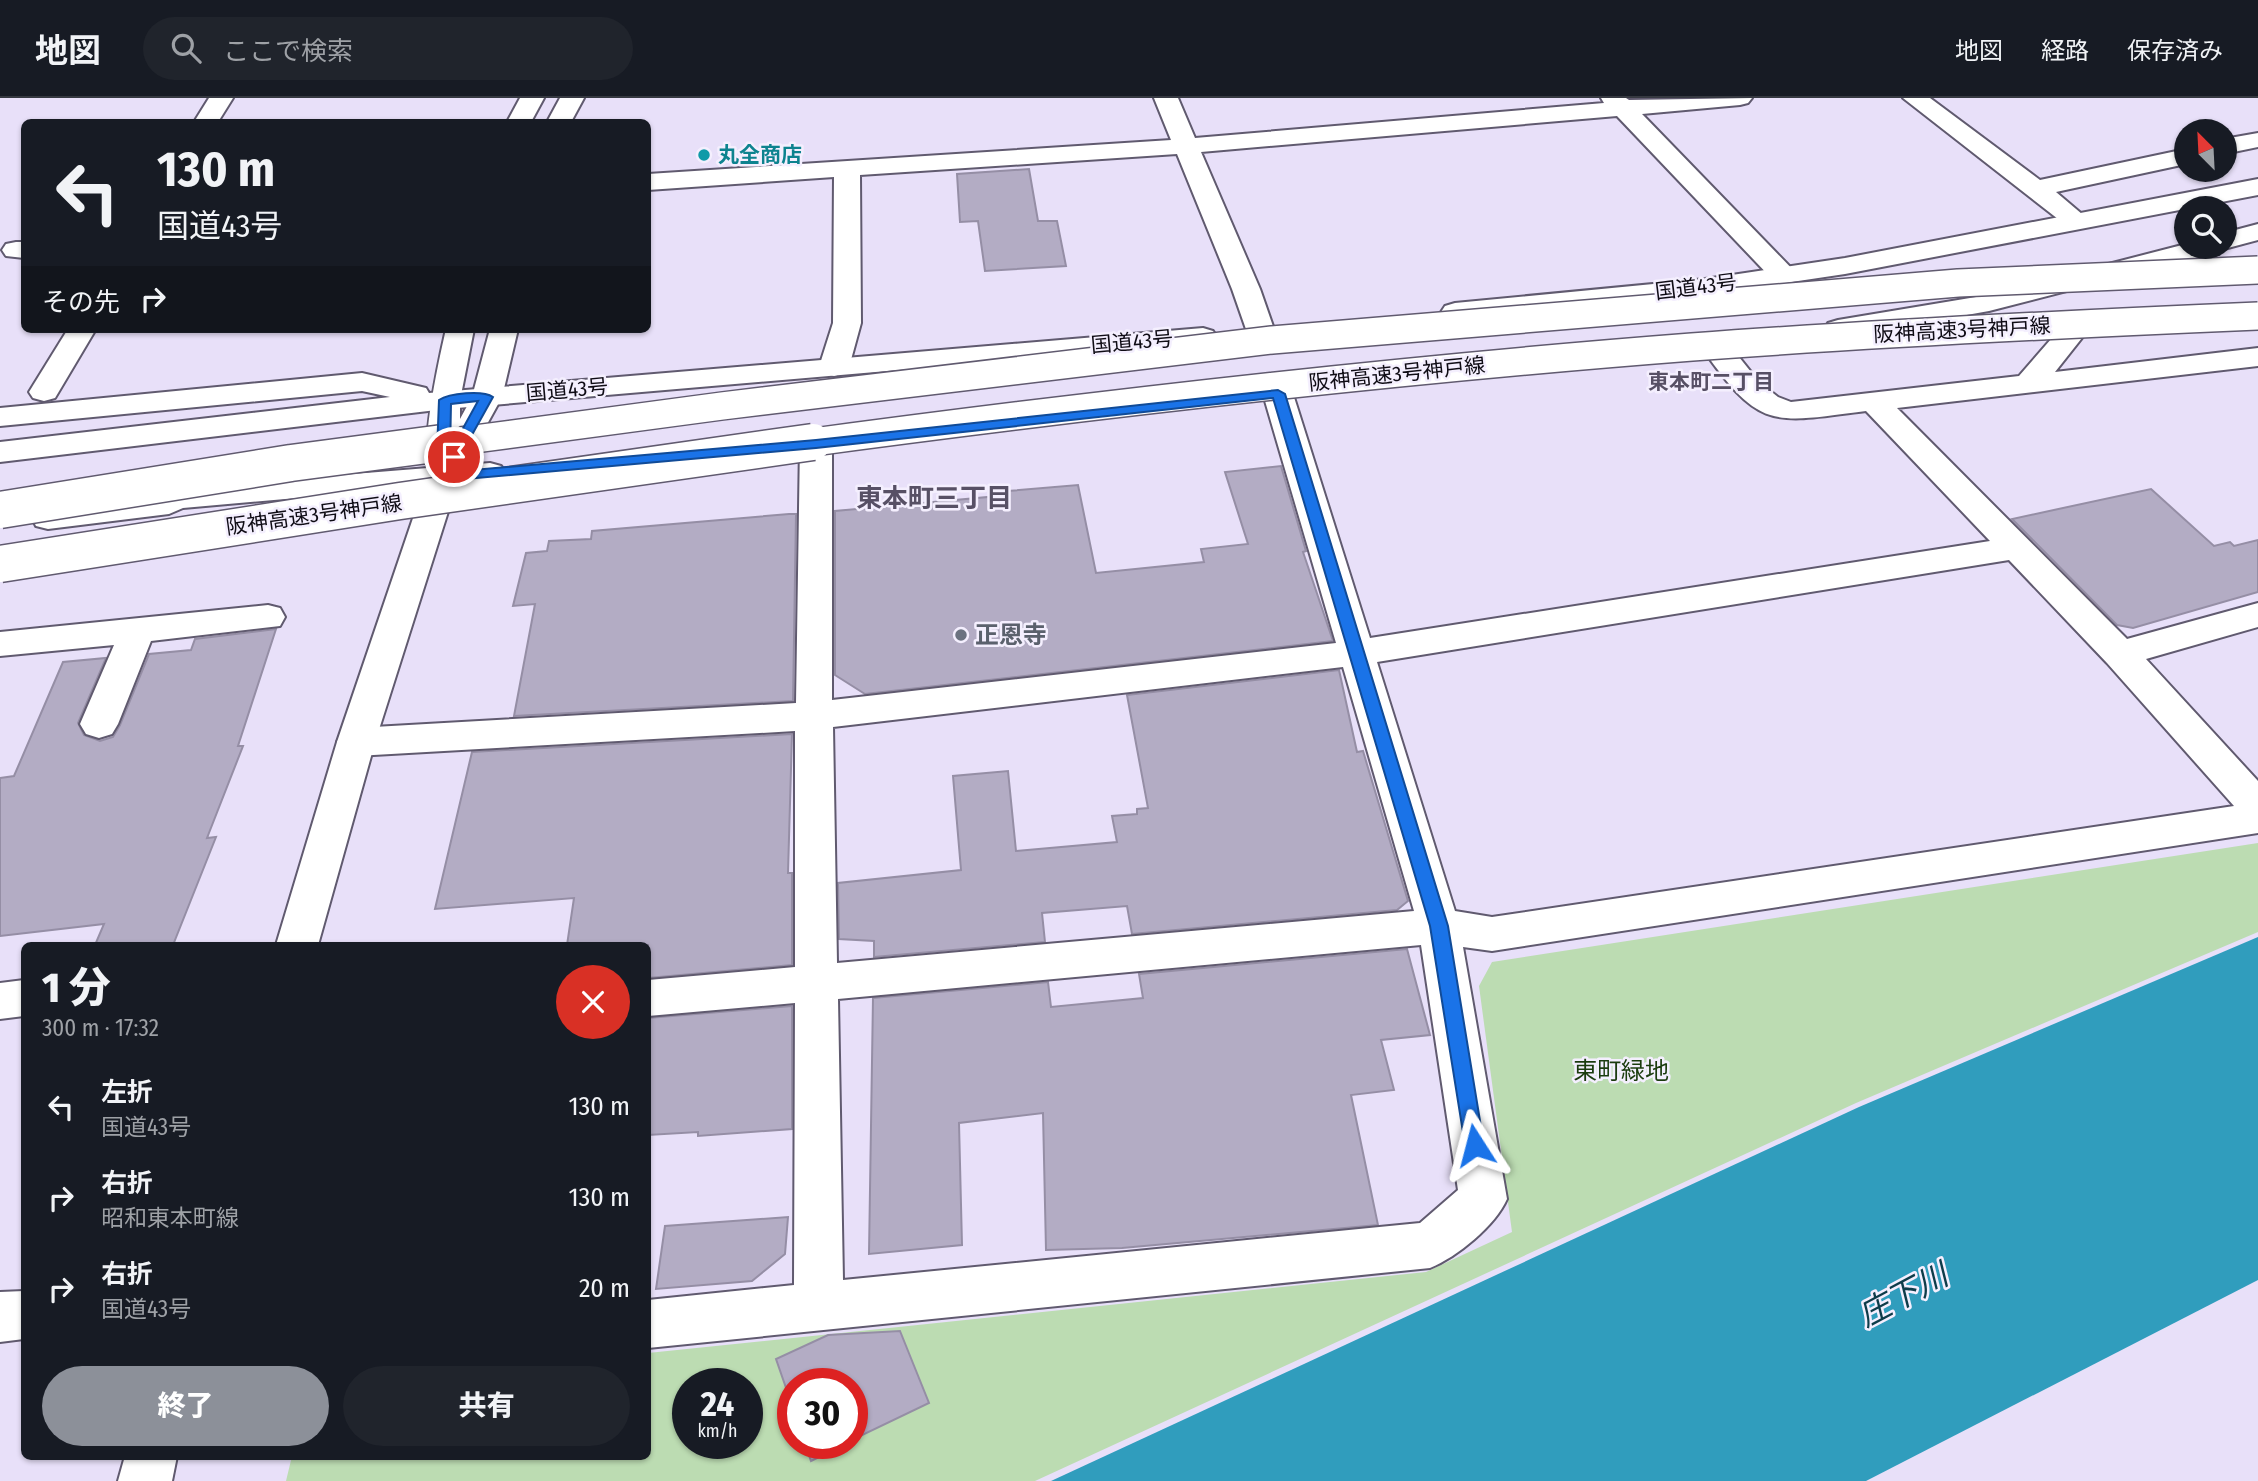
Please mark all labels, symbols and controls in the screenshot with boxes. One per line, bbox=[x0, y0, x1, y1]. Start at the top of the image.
search box bbox=[143, 17, 633, 80]
icon: search bbox=[167, 29, 205, 67]
text: 地図 bbox=[35, 31, 101, 71]
text: ここで検索 bbox=[223, 36, 353, 67]
text: 地図 bbox=[1955, 37, 2003, 65]
text: 経路 bbox=[2041, 37, 2089, 65]
text: 保存済み bbox=[2127, 37, 2223, 65]
north arrow bbox=[2174, 119, 2236, 182]
map controls bbox=[2174, 119, 2237, 259]
text: 130 m bbox=[157, 140, 275, 199]
place label: 丸全商店 bbox=[718, 142, 802, 168]
icon: left bbox=[42, 147, 133, 238]
marker: 丸全商店 bbox=[696, 147, 712, 163]
button: search bbox=[2174, 196, 2237, 259]
text: 国道43号 bbox=[157, 207, 282, 245]
street label: 国道43号 bbox=[1654, 269, 1738, 305]
icon: right bbox=[134, 280, 172, 318]
text: その先 bbox=[42, 287, 120, 318]
street label: 阪神高速3号神戸線 bbox=[1873, 312, 2051, 348]
street label: 国道43号 bbox=[1090, 325, 1174, 359]
street label: 阪神高速3号神戸線 bbox=[1307, 352, 1487, 396]
district label: 東本町二丁目 bbox=[1648, 369, 1774, 395]
street label: 国道43号 bbox=[525, 373, 609, 407]
pin bbox=[424, 427, 484, 487]
icon: arrive bbox=[435, 438, 473, 476]
district label: 東本町三丁目 bbox=[856, 483, 1012, 514]
street label: 阪神高速3号神戸線 bbox=[224, 490, 404, 540]
place label: 正恩寺 bbox=[975, 621, 1047, 649]
marker: 正恩寺 bbox=[953, 627, 969, 643]
text: 1 分 bbox=[42, 963, 111, 1013]
button: close bbox=[556, 965, 630, 1039]
text: 300 m · 17:32 bbox=[42, 1014, 159, 1042]
park label: 東町緑地 bbox=[1573, 1057, 1669, 1085]
text: 左折 bbox=[101, 1077, 153, 1108]
icon: left bbox=[42, 1088, 80, 1126]
text: 130 m bbox=[568, 1091, 630, 1122]
position arrow bbox=[1438, 1108, 1512, 1182]
text: 国道43号 bbox=[101, 1113, 191, 1141]
text: 右折 bbox=[101, 1168, 153, 1199]
icon: right bbox=[42, 1179, 80, 1217]
text: 130 m bbox=[568, 1182, 630, 1213]
text: 昭和東本町線 bbox=[101, 1204, 239, 1232]
water label: 庄下川 bbox=[1852, 1254, 1957, 1334]
text: 右折 bbox=[101, 1259, 153, 1290]
icon: right bbox=[42, 1270, 80, 1308]
text: 20 m bbox=[579, 1273, 630, 1304]
text: 国道43号 bbox=[101, 1295, 191, 1323]
button: 終了 bbox=[42, 1366, 329, 1446]
button: 共有 bbox=[343, 1366, 630, 1446]
speed limit sign: 30 bbox=[777, 1368, 868, 1459]
text: 24 bbox=[701, 1383, 734, 1425]
text: km/h bbox=[697, 1420, 738, 1442]

